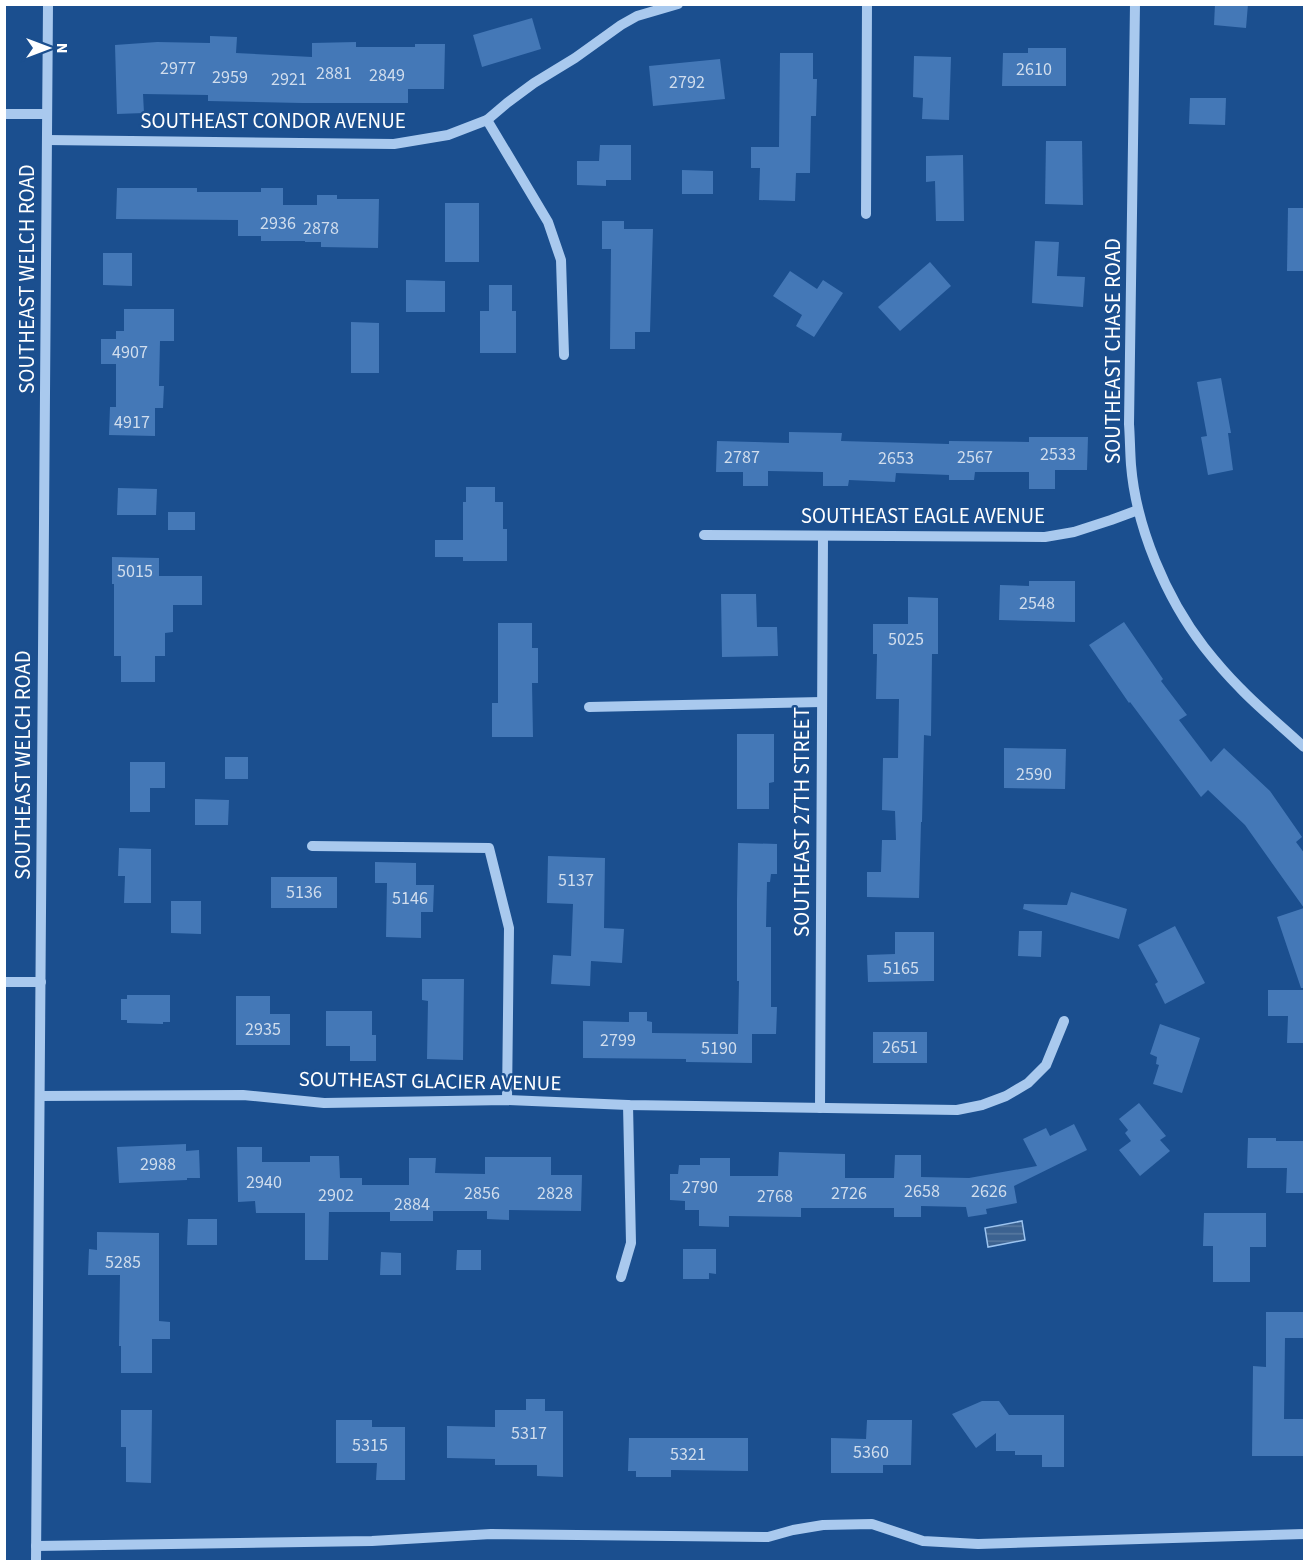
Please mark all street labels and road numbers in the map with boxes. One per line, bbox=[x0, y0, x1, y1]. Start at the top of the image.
street label: SOUTHEAST CONDOR AVENUE bbox=[140, 106, 406, 136]
street label: SOUTHEAST WELCH ROAD bbox=[12, 164, 42, 394]
street label: SOUTHEAST CHASE ROAD bbox=[1098, 238, 1128, 464]
street label: SOUTHEAST EAGLE AVENUE bbox=[801, 501, 1045, 531]
street label: SOUTHEAST WELCH ROAD bbox=[8, 650, 38, 880]
street label: SOUTHEAST 27TH STREET bbox=[787, 707, 817, 937]
street label: SOUTHEAST GLACIER AVENUE bbox=[298, 1064, 562, 1098]

